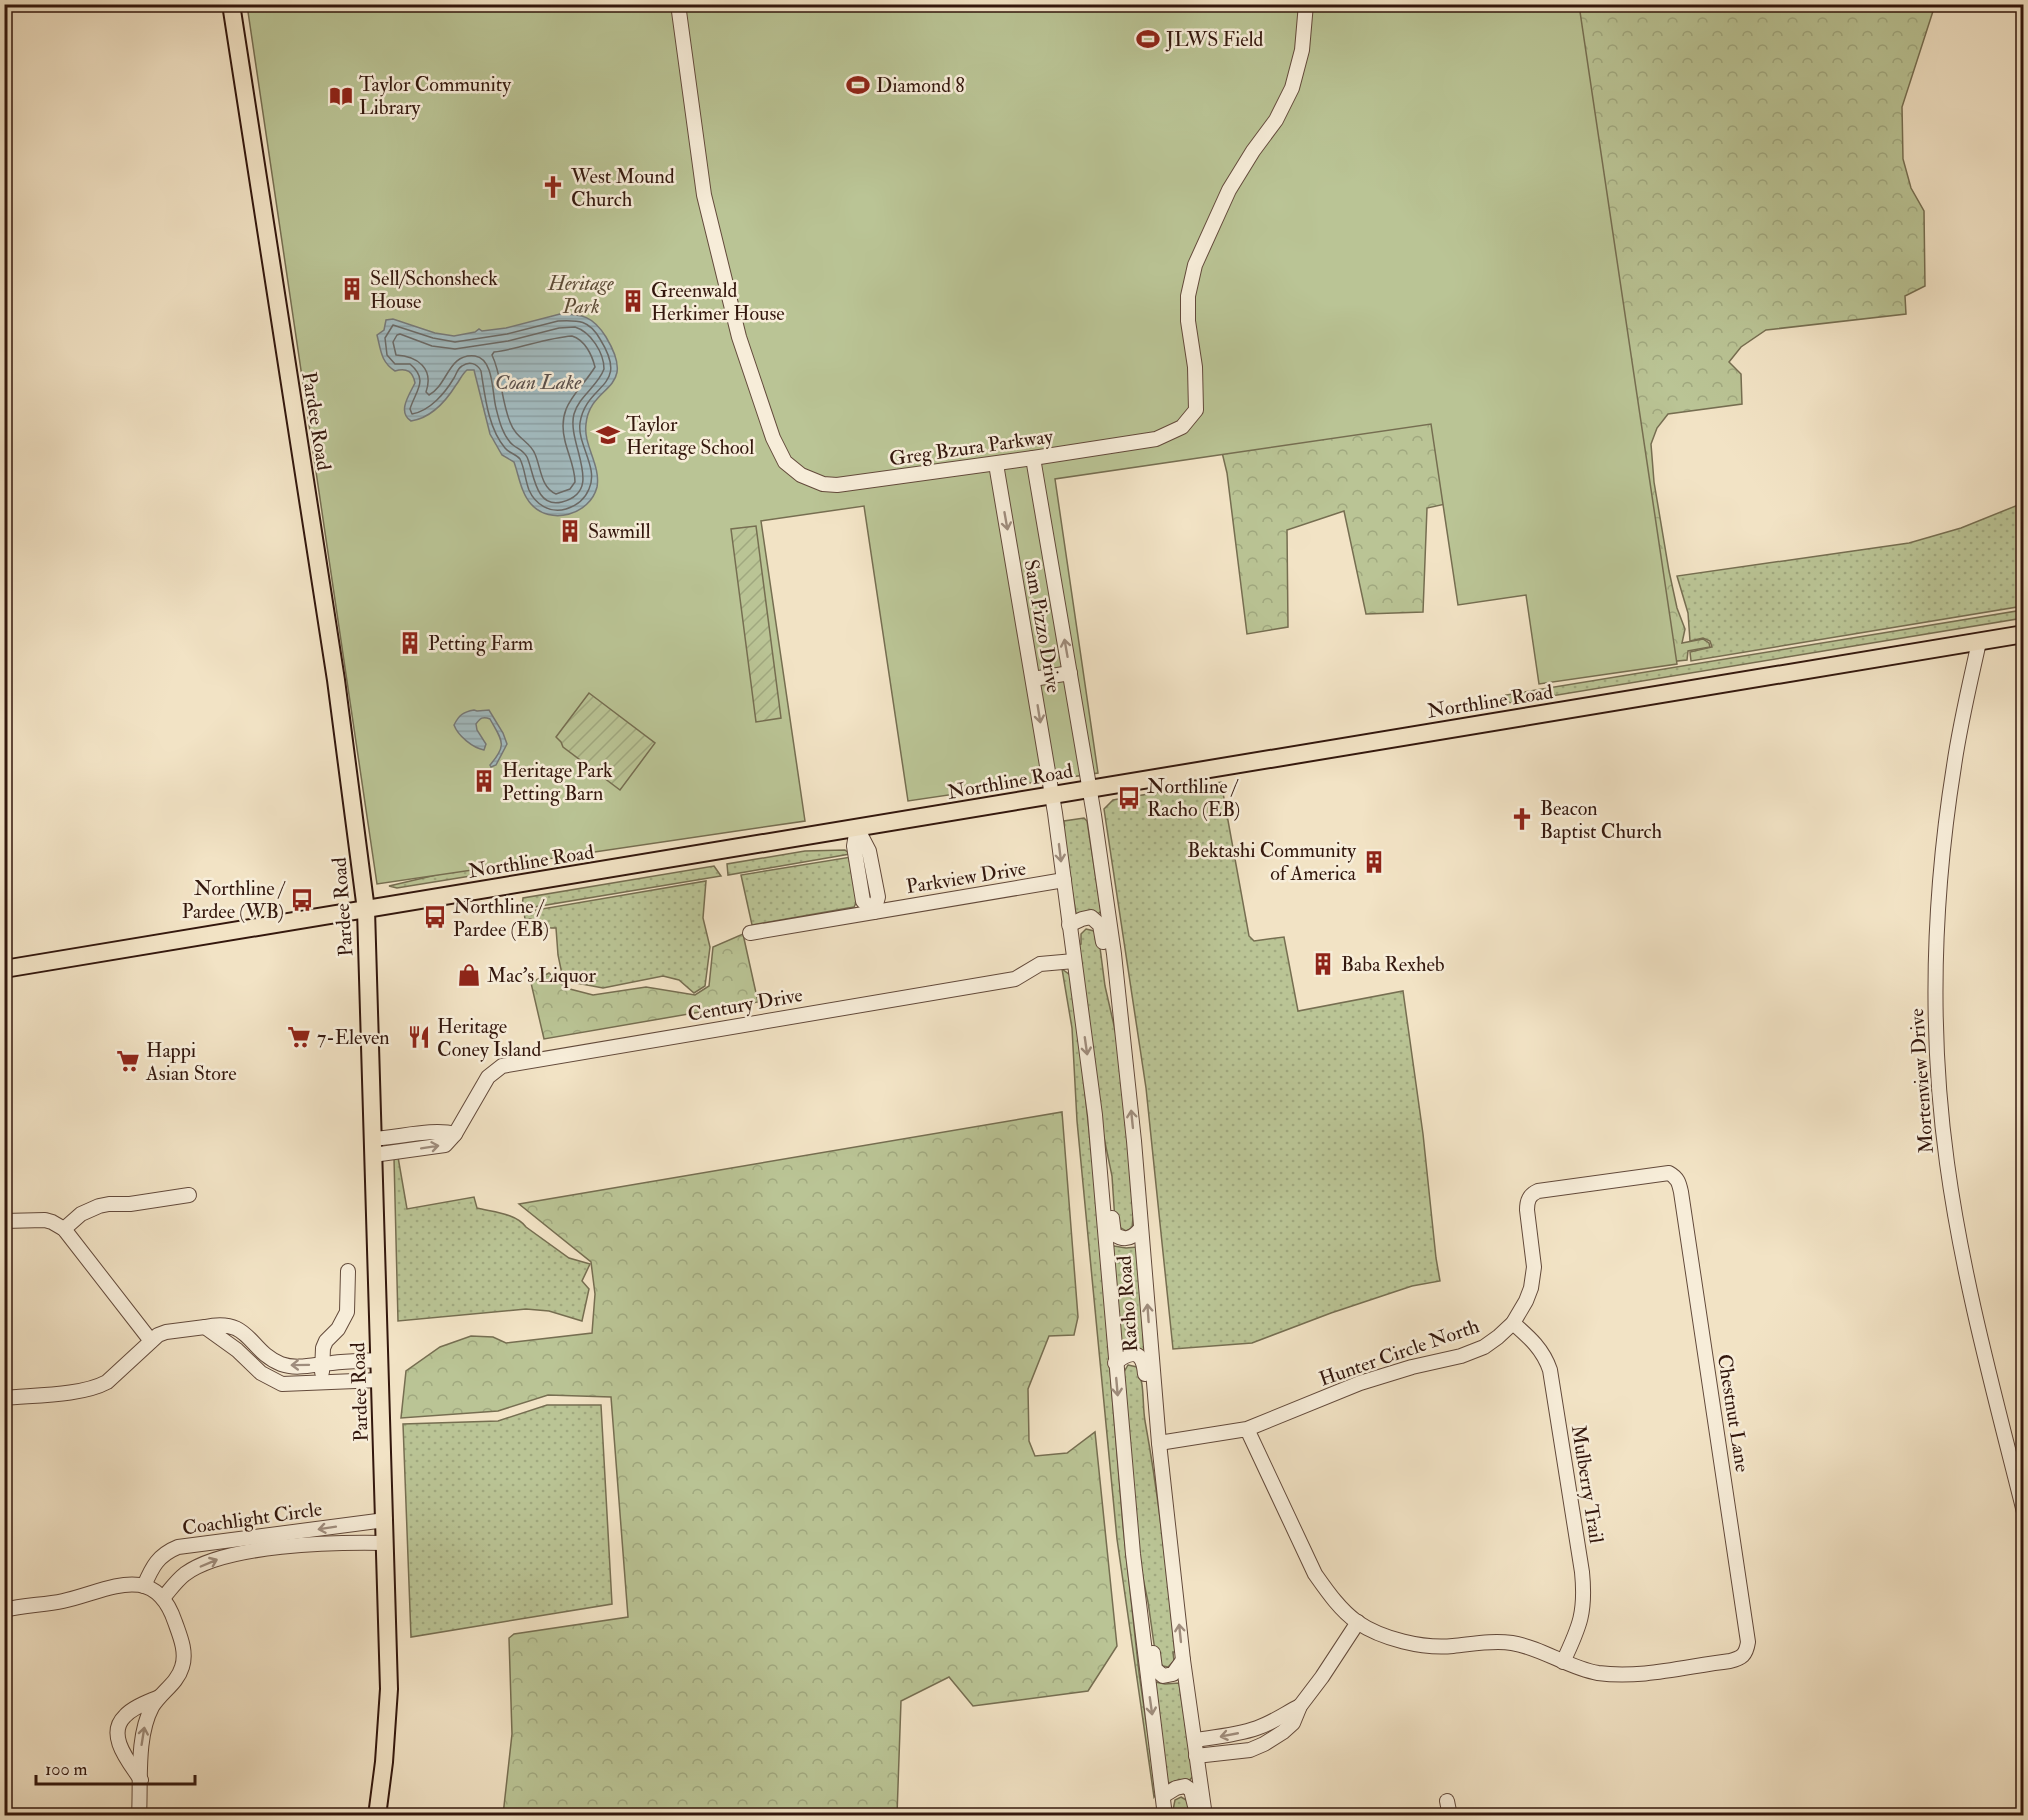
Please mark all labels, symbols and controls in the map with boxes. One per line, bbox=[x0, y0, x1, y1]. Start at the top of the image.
sports icon: JLWS Field bbox=[1135, 26, 1161, 52]
place label: JLWS Field bbox=[1165, 27, 1264, 52]
place label: Taylor Community Library bbox=[359, 72, 512, 120]
sports icon: Diamond 8 bbox=[845, 72, 871, 98]
place label: Diamond 8 bbox=[876, 73, 965, 98]
library icon: Taylor Community Library bbox=[328, 83, 354, 109]
place label: West Mound Church bbox=[570, 164, 675, 212]
church icon: West Mound Church bbox=[540, 174, 566, 200]
place label: Sell/Schonsheck House bbox=[370, 266, 498, 314]
park label: Heritage Park bbox=[547, 271, 614, 319]
building icon: Sell/Schonsheck House bbox=[339, 276, 365, 302]
place label: Greenwald Herkimer House bbox=[651, 278, 785, 326]
building icon: Greenwald Herkimer House bbox=[620, 288, 646, 314]
water label: Coan Lake bbox=[495, 369, 582, 396]
street label: Pardee Road bbox=[296, 370, 337, 472]
place label: Taylor Heritage School bbox=[626, 412, 754, 460]
school or university icon: Taylor Heritage School bbox=[595, 422, 621, 448]
street label: Greg Bzura Parkway bbox=[888, 423, 1056, 471]
one-way arrow bbox=[1001, 511, 1012, 531]
building icon: Sawmill bbox=[557, 518, 583, 544]
place label: Sawmill bbox=[588, 519, 651, 544]
street label: Sam Pizzo Drive bbox=[1018, 557, 1067, 695]
building icon: Petting Farm bbox=[397, 630, 423, 656]
place label: Petting Farm bbox=[428, 631, 534, 656]
one-way arrow bbox=[1060, 639, 1071, 658]
street label: Northline Road bbox=[1426, 679, 1555, 724]
one-way arrow bbox=[1033, 703, 1044, 723]
place label: Heritage Park Petting Barn bbox=[502, 758, 613, 806]
street label: Northline Road bbox=[946, 758, 1075, 805]
building icon: Heritage Park Petting Barn bbox=[471, 768, 497, 794]
place label: Northline / Racho (EB) bbox=[1147, 774, 1240, 822]
bus stop icon: Northline / Racho (EB) bbox=[1116, 785, 1142, 811]
place label: Beacon Baptist Church bbox=[1540, 796, 1663, 845]
church icon: Beacon Baptist Church bbox=[1509, 806, 1535, 832]
place label: Bektashi Community of America bbox=[1187, 838, 1357, 886]
street label: Northline Road bbox=[467, 839, 596, 884]
one-way arrow bbox=[1055, 842, 1066, 862]
building icon: Bektashi Community of America bbox=[1361, 849, 1387, 875]
street label: Pardee Road bbox=[327, 856, 358, 957]
street label: Parkview Drive bbox=[904, 856, 1028, 899]
place label: Northline / Pardee (WB) bbox=[182, 876, 286, 924]
bus stop icon: Northline / Pardee (WB) bbox=[289, 887, 315, 913]
place label: Northline / Pardee (EB) bbox=[453, 894, 549, 942]
bus stop icon: Northline / Pardee (EB) bbox=[422, 904, 448, 930]
building icon: Baba Rexheb bbox=[1310, 951, 1336, 977]
place label: Baba Rexheb bbox=[1341, 952, 1445, 977]
shop icon: Mac's Liquor bbox=[456, 962, 482, 988]
place label: Mac's Liquor bbox=[487, 963, 596, 988]
street label: Century Drive bbox=[686, 982, 805, 1027]
street label: Mortenview Drive bbox=[1904, 1008, 1939, 1154]
place label: Heritage Coney Island bbox=[437, 1014, 541, 1062]
supermarket icon: 7-Eleven bbox=[286, 1024, 312, 1050]
restaurant icon: Heritage Coney Island bbox=[406, 1024, 432, 1050]
place label: 7-Eleven bbox=[317, 1025, 390, 1050]
one-way arrow bbox=[1080, 1036, 1091, 1055]
place label: Happi Asian Store bbox=[145, 1038, 237, 1086]
supermarket icon: Happi Asian Store bbox=[115, 1048, 141, 1074]
one-way arrow bbox=[1126, 1110, 1137, 1129]
one-way arrow bbox=[420, 1141, 440, 1152]
street label: Racho Road bbox=[1112, 1255, 1143, 1353]
one-way arrow bbox=[1142, 1304, 1153, 1324]
street label: Hunter Circle North bbox=[1316, 1313, 1483, 1392]
street label: Pardee Road bbox=[345, 1342, 374, 1442]
street label: Chestnut Lane bbox=[1712, 1352, 1755, 1474]
one-way arrow bbox=[291, 1359, 311, 1371]
one-way arrow bbox=[1112, 1376, 1123, 1396]
street label: Mulberry Trail bbox=[1566, 1423, 1609, 1545]
street label: Coachlight Circle bbox=[180, 1496, 324, 1541]
one-way arrow bbox=[317, 1523, 337, 1534]
one-way arrow bbox=[199, 1557, 217, 1568]
one-way arrow bbox=[1174, 1623, 1185, 1643]
one-way arrow bbox=[1145, 1695, 1156, 1715]
one-way arrow bbox=[138, 1726, 149, 1746]
one-way arrow bbox=[1220, 1730, 1240, 1741]
scale bar bbox=[36, 1748, 195, 1786]
text: 100 m bbox=[45, 1758, 88, 1781]

